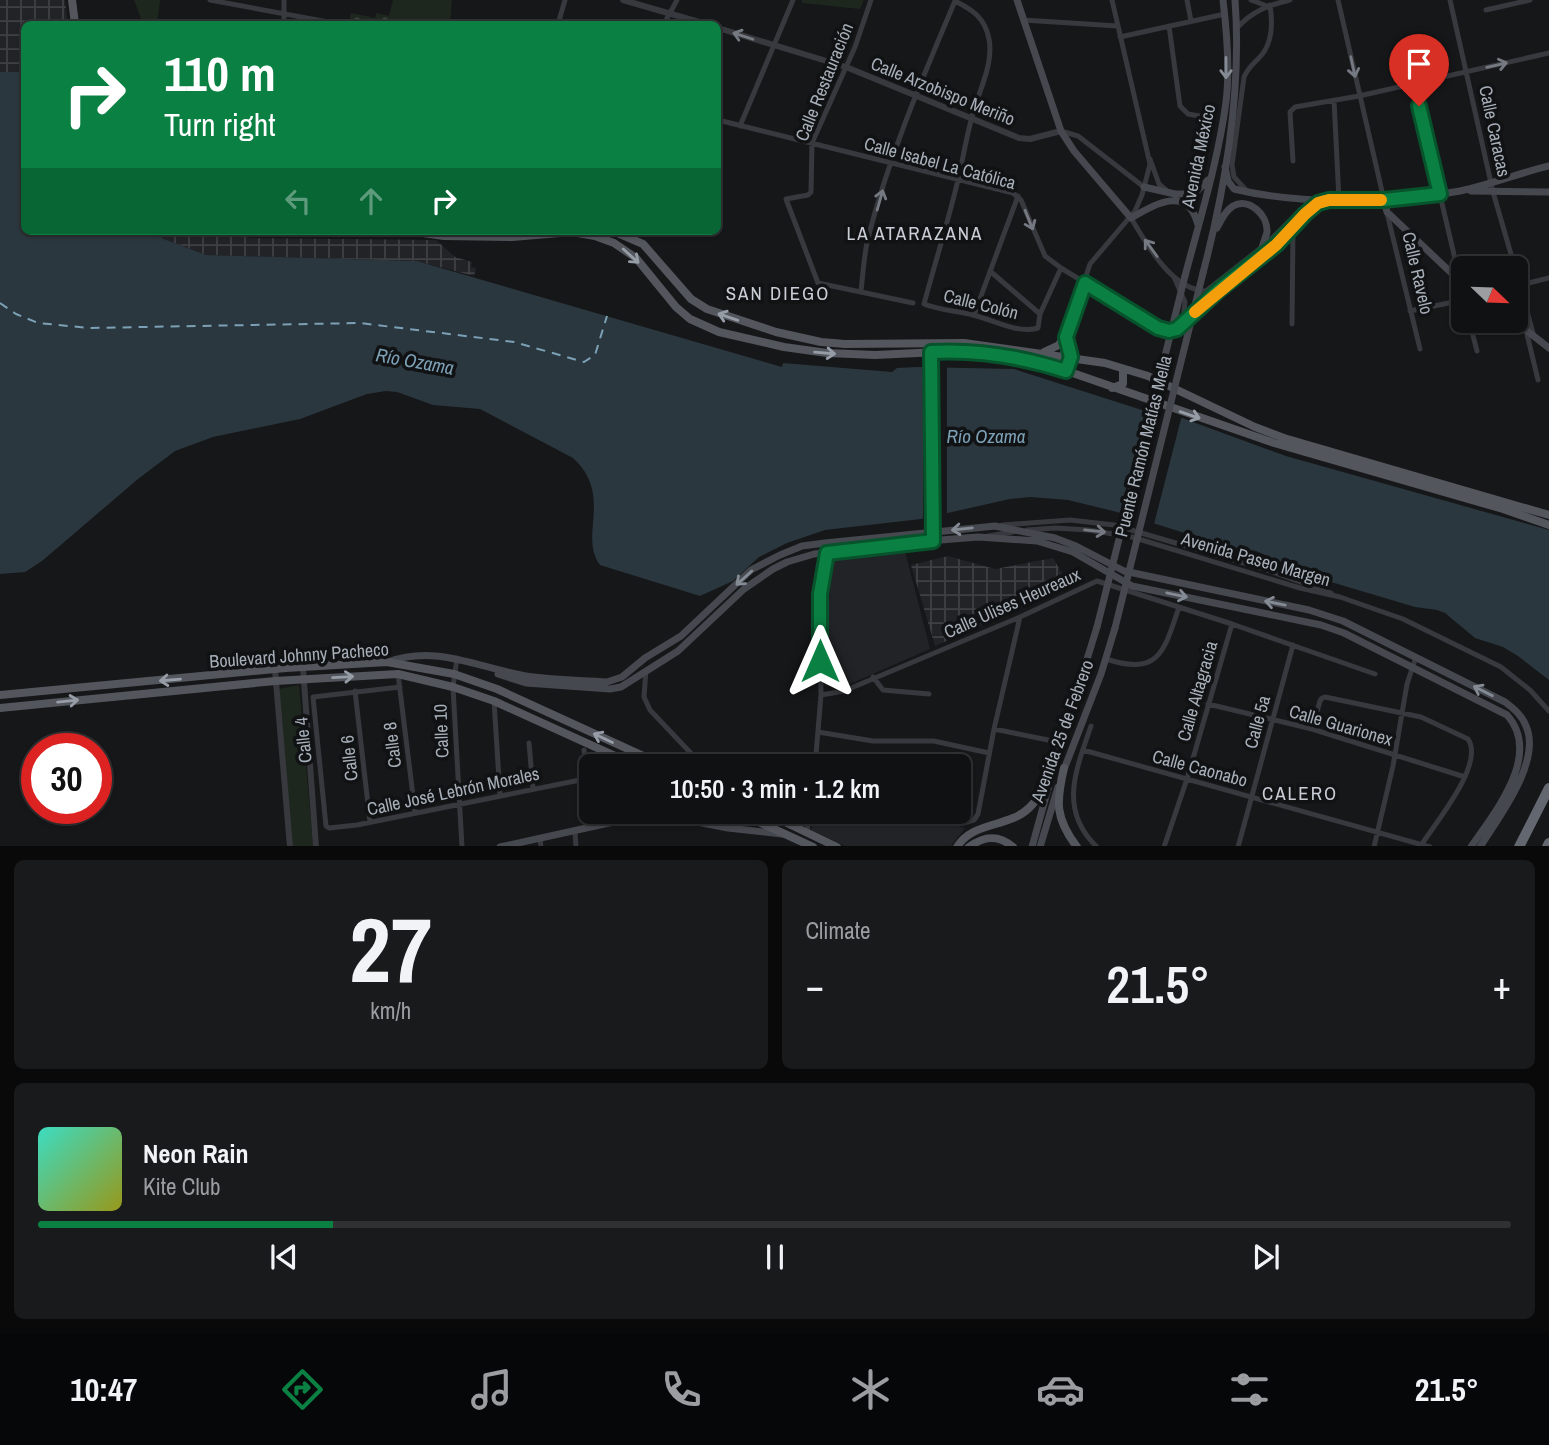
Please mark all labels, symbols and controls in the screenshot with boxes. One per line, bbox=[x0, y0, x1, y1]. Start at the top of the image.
street label: Calle Restauración bbox=[789, 19, 859, 145]
one-way arrow bbox=[732, 29, 754, 42]
pin bbox=[1389, 34, 1449, 106]
text: 110 m bbox=[164, 40, 276, 106]
icon: arrive bbox=[1400, 45, 1438, 83]
icon: right bbox=[49, 49, 140, 140]
street label: Calle Arzobispo Meriño bbox=[867, 51, 1019, 131]
one-way arrow bbox=[1346, 55, 1360, 78]
one-way arrow bbox=[1219, 56, 1233, 79]
one-way arrow bbox=[1485, 57, 1508, 71]
street label: Calle Caracas bbox=[1473, 83, 1517, 179]
street label: Avenida México bbox=[1175, 102, 1221, 211]
text: Turn right bbox=[164, 103, 276, 146]
street label: Calle Isabel La Católica bbox=[861, 131, 1019, 195]
icon: left bbox=[279, 182, 317, 220]
icon: ahead bbox=[352, 182, 390, 220]
icon: right bbox=[425, 182, 463, 220]
one-way arrow bbox=[874, 190, 887, 212]
one-way arrow bbox=[1023, 209, 1036, 231]
district label: LA ATARAZANA bbox=[847, 220, 983, 246]
street label: Calle Ravelo bbox=[1396, 229, 1440, 317]
one-way arrow bbox=[1143, 239, 1158, 258]
one-way arrow bbox=[622, 248, 640, 264]
north arrow bbox=[1451, 256, 1528, 332]
map controls bbox=[1451, 256, 1528, 333]
district label: SAN DIEGO bbox=[726, 280, 830, 306]
street label: Calle Colón bbox=[941, 283, 1021, 325]
one-way arrow bbox=[718, 310, 740, 322]
water label: Río Ozama bbox=[374, 341, 456, 381]
one-way arrow bbox=[814, 347, 836, 360]
street label: Puente Ramón Matías Mella bbox=[1108, 353, 1178, 539]
one-way arrow bbox=[1179, 409, 1201, 422]
water label: Río Ozama bbox=[947, 423, 1026, 449]
one-way arrow bbox=[951, 523, 973, 536]
one-way arrow bbox=[1083, 525, 1106, 538]
street label: Avenida Paseo Margen bbox=[1178, 525, 1333, 592]
street label: Calle Ulises Heureaux bbox=[940, 561, 1085, 644]
one-way arrow bbox=[735, 570, 753, 586]
one-way arrow bbox=[1165, 589, 1188, 603]
one-way arrow bbox=[1264, 596, 1286, 610]
position arrow bbox=[783, 624, 857, 698]
street label: Boulevard Johnny Pacheco bbox=[208, 636, 390, 674]
street label: Calle Altagracia bbox=[1171, 638, 1223, 744]
street label: Avenida 25 de Febrero bbox=[1024, 656, 1099, 807]
one-way arrow bbox=[332, 671, 355, 684]
one-way arrow bbox=[160, 674, 182, 687]
one-way arrow bbox=[1473, 683, 1494, 697]
street label: Calle 5a bbox=[1238, 693, 1276, 751]
one-way arrow bbox=[56, 695, 79, 708]
street label: Calle Guarionex bbox=[1286, 698, 1396, 752]
street label: Calle 10 bbox=[428, 704, 454, 758]
street label: Calle 4 bbox=[288, 716, 318, 764]
street label: Calle 8 bbox=[377, 721, 407, 769]
one-way arrow bbox=[593, 731, 614, 744]
speed limit sign: 30 bbox=[21, 733, 112, 824]
street label: Calle 6 bbox=[334, 734, 364, 782]
street label: Calle Caonabo bbox=[1150, 743, 1250, 793]
street label: Calle José Lebrón Morales bbox=[365, 761, 541, 821]
text: 10:50 · 3 min · 1.2 km bbox=[670, 771, 880, 806]
district label: CALERO bbox=[1262, 780, 1338, 806]
text: 27 bbox=[349, 888, 432, 1010]
text: Climate bbox=[806, 915, 870, 946]
text: 21.5° bbox=[1106, 949, 1210, 1019]
text: − bbox=[806, 960, 824, 1011]
text: + bbox=[1493, 960, 1511, 1011]
text: km/h bbox=[370, 995, 411, 1026]
text: Neon Rain bbox=[143, 1136, 248, 1171]
text: Kite Club bbox=[143, 1171, 221, 1202]
icon: previous bbox=[265, 1238, 303, 1276]
icon: pause bbox=[756, 1238, 794, 1276]
icon: next bbox=[1247, 1238, 1285, 1276]
icon: directions bbox=[278, 1365, 327, 1414]
icon: music bbox=[467, 1365, 516, 1414]
icon: phone bbox=[657, 1365, 706, 1414]
icon: climate bbox=[846, 1365, 895, 1414]
icon: car bbox=[1036, 1365, 1085, 1414]
icon: filters bbox=[1225, 1365, 1274, 1414]
text: 10:47 bbox=[70, 1368, 137, 1411]
text: 21.5° bbox=[1415, 1368, 1479, 1411]

